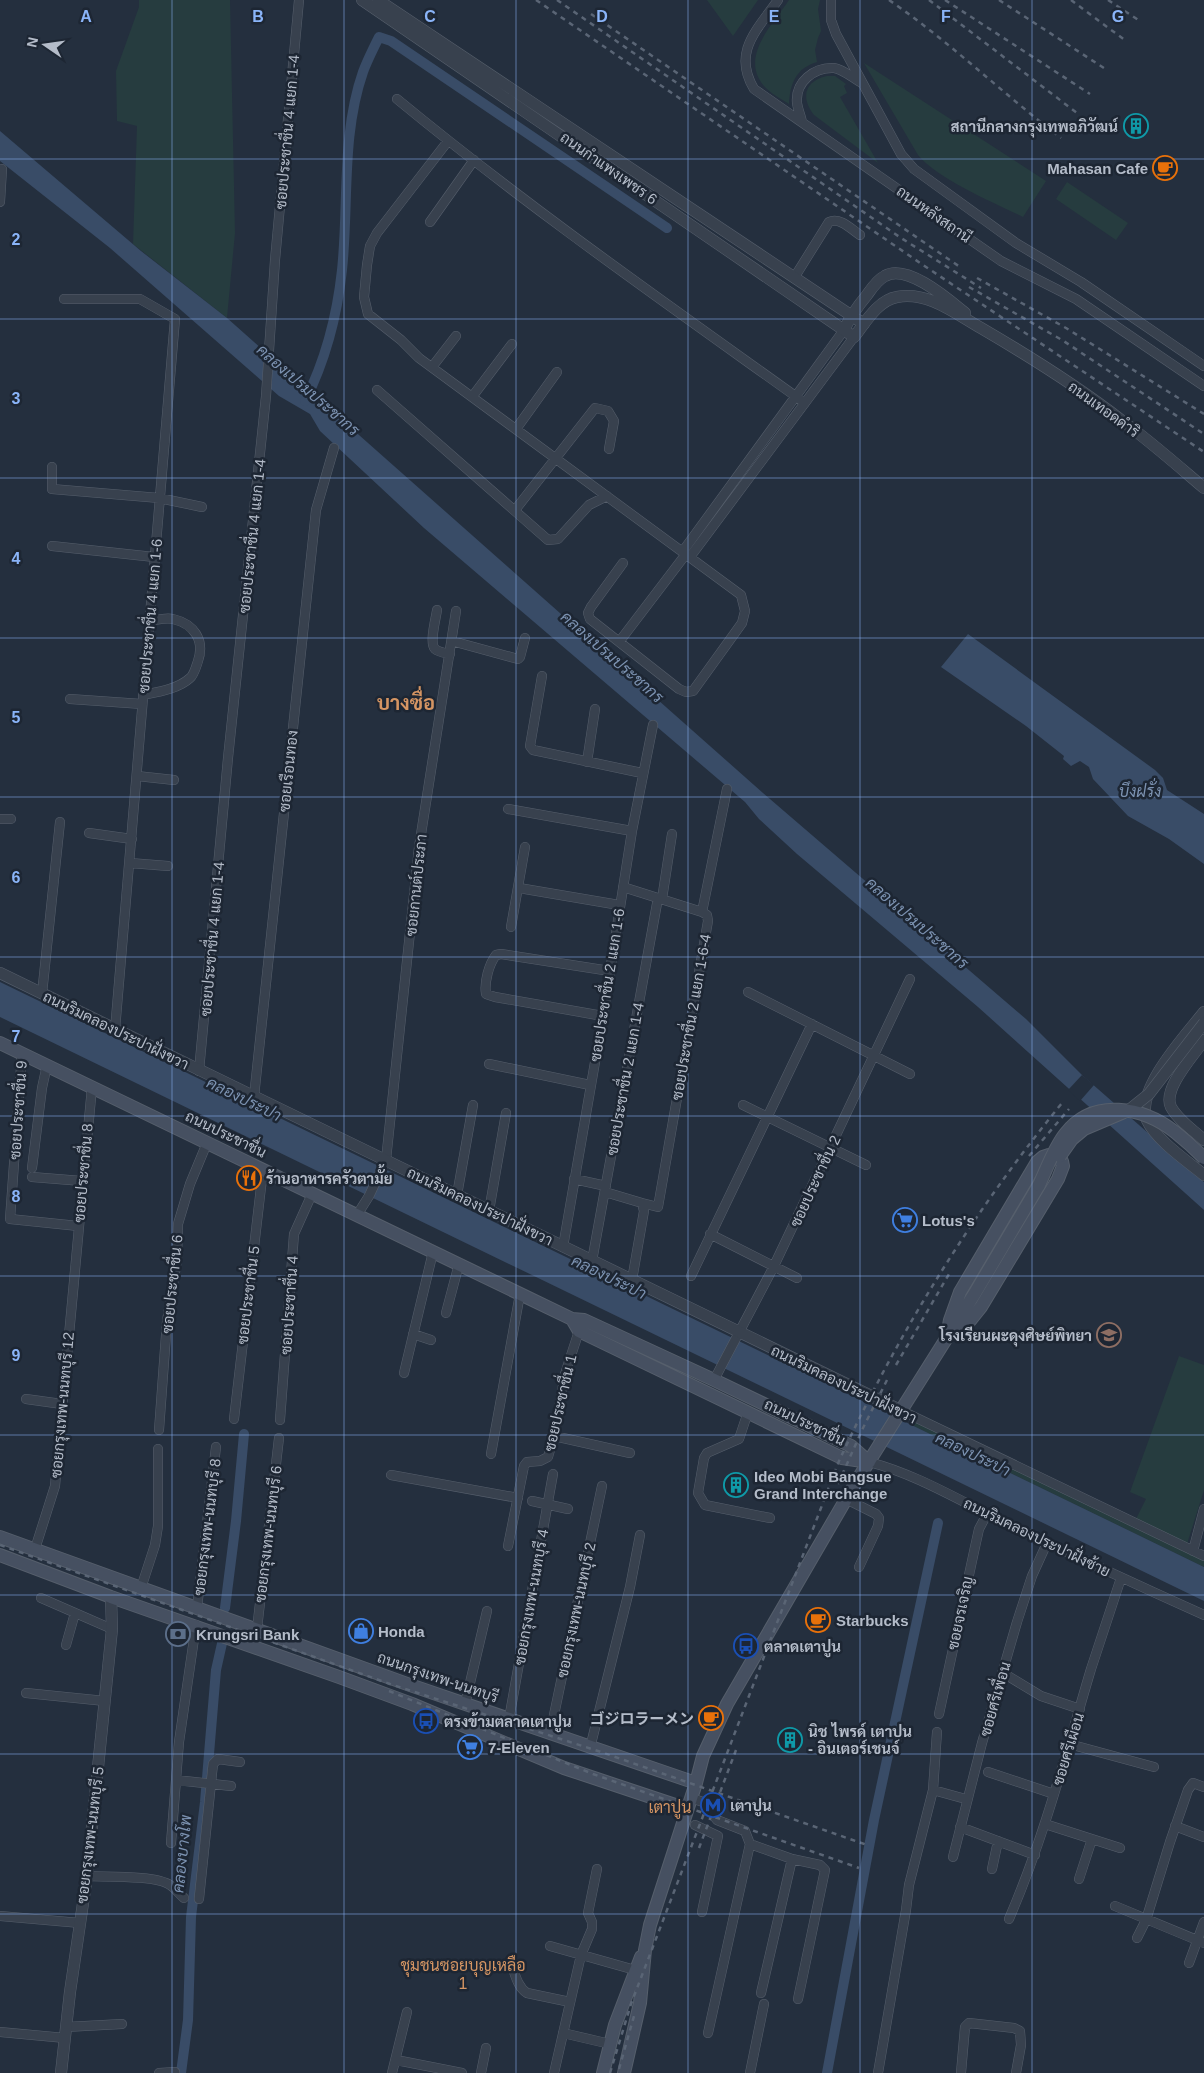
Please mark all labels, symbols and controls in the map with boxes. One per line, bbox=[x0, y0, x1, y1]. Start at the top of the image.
text: A bbox=[80, 8, 92, 25]
text: B bbox=[252, 8, 264, 25]
text: C bbox=[424, 8, 436, 25]
text: D bbox=[596, 8, 608, 25]
text: E bbox=[769, 8, 780, 25]
text: F bbox=[941, 8, 951, 25]
text: G bbox=[1112, 8, 1124, 25]
north arrow bbox=[20, 20, 70, 70]
text: N bbox=[23, 35, 41, 49]
street label: ซอยประชาชื่น 4 แยก 1-4 bbox=[266, 53, 302, 210]
building icon: สถานีกลางกรุงเทพอภิวัฒน์ bbox=[1123, 113, 1149, 139]
place label: สถานีกลางกรุงเทพอภิวัฒน์ bbox=[951, 117, 1119, 138]
street label: ถนนกำแพงเพชร 6 bbox=[557, 128, 661, 208]
cafe icon: Mahasan Cafe bbox=[1152, 155, 1178, 181]
place label: Mahasan Cafe bbox=[1047, 160, 1148, 177]
street label: ถนนหลังสถานี bbox=[893, 181, 975, 246]
text: 2 bbox=[12, 231, 21, 248]
water label: คลองเปรมประชากร bbox=[253, 341, 363, 440]
street label: ถนนเทอดดำริ bbox=[1065, 378, 1143, 440]
text: 3 bbox=[12, 390, 21, 407]
street label: ซอยประชาชื่น 4 แยก 1-4 bbox=[229, 457, 269, 614]
street label: ซอยประชาชื่น 4 แยก 1-6 bbox=[129, 537, 165, 694]
text: 4 bbox=[12, 550, 21, 567]
water label: คลองเปรมประชากร bbox=[557, 608, 667, 707]
district label: บางซื่อ bbox=[377, 686, 435, 714]
text: 5 bbox=[12, 709, 21, 726]
street label: ซอยเรือนทอง bbox=[274, 729, 301, 813]
water label: บึงฝรั่ง bbox=[1119, 777, 1161, 800]
street label: ซอยกานต์ประภา bbox=[401, 833, 430, 937]
street label: ซอยประชาชื่น 4 แยก 1-4 bbox=[191, 860, 227, 1017]
text: 6 bbox=[12, 869, 21, 886]
water label: คลองเปรมประชากร bbox=[862, 874, 972, 973]
street label: ซอยประชาชื่น 2 แยก 1-6 bbox=[581, 906, 628, 1063]
street label: ซอยประชาชื่น 2 แยก 1-6-4 bbox=[662, 932, 714, 1101]
street label: ถนนริมคลองประปาฝั่งขวา bbox=[40, 982, 194, 1073]
street label: ซอยประชาชื่น 2 แยก 1-4 bbox=[597, 1000, 647, 1157]
text: 7 bbox=[12, 1028, 21, 1045]
street label: ซอยประชาชื่น 9 bbox=[0, 1059, 30, 1160]
water label: คลองประปา bbox=[204, 1074, 284, 1124]
street label: ถนนประชาชื่น bbox=[183, 1102, 272, 1161]
street label: ซอยประชาชื่น 8 bbox=[64, 1122, 96, 1223]
street label: ซอยประชาชื่น 2 bbox=[781, 1130, 844, 1230]
street label: ถนนริมคลองประปาฝั่งขวา bbox=[404, 1158, 558, 1249]
place label: ร้านอาหารครัวตามั้ย bbox=[266, 1164, 393, 1187]
restaurant icon: ร้านอาหารครัวตามั้ย bbox=[236, 1165, 262, 1191]
text: 8 bbox=[12, 1188, 21, 1205]
supermarket icon: Lotus's bbox=[892, 1207, 918, 1233]
place label: Lotus's bbox=[922, 1212, 975, 1229]
street label: ซอยประชาชื่น 6 bbox=[152, 1233, 186, 1334]
street label: ซอยประชาชื่น 5 bbox=[228, 1244, 262, 1345]
water label: คลองประปา bbox=[569, 1252, 649, 1302]
street label: ซอยประชาชื่น 4 bbox=[271, 1254, 301, 1355]
school or university icon: โรงเรียนผะดุงศิษย์พิทยา bbox=[1096, 1322, 1122, 1348]
place label: โรงเรียนผะดุงศิษย์พิทยา bbox=[938, 1325, 1092, 1347]
street label: ซอยกรุงเทพ-นนทบุรี 12 bbox=[46, 1331, 80, 1479]
street label: ถนนริมคลองประปาฝั่งขวา bbox=[768, 1336, 922, 1427]
text: 9 bbox=[12, 1347, 21, 1364]
street label: ซอยประชาชื่น 1 bbox=[535, 1351, 579, 1453]
street label: ถนนประชาชื่น bbox=[762, 1390, 851, 1449]
water label: คลองประปา bbox=[933, 1429, 1013, 1479]
street label: ซอยกรุงเทพ-นนทบุรี 8 bbox=[189, 1457, 227, 1597]
street label: ซอยกรุงเทพ-นนทบุรี 6 bbox=[250, 1464, 288, 1604]
place label: Ideo Mobi Bangsue Grand Interchange bbox=[754, 1468, 892, 1502]
building icon: Ideo Mobi Bangsue Grand Interchange bbox=[723, 1472, 749, 1498]
street label: ถนนริมคลองประปาฝั่งซ้าย bbox=[961, 1489, 1116, 1580]
street label: ซอยกรุงเทพ-นนทบุรี 4 bbox=[510, 1527, 554, 1667]
street label: ซอยกรุงเทพ-นนทบุรี 2 bbox=[552, 1541, 602, 1680]
street label: ซอยจรเจริญ bbox=[944, 1575, 977, 1652]
cafe icon: Starbucks bbox=[805, 1607, 831, 1633]
place label: Starbucks bbox=[836, 1612, 909, 1629]
shop icon: Honda bbox=[348, 1618, 374, 1644]
bank icon: Krungsri Bank bbox=[165, 1621, 191, 1647]
place label: Honda bbox=[378, 1623, 425, 1640]
place label: Krungsri Bank bbox=[196, 1626, 300, 1643]
bus stop icon: ตลาดเตาปูน bbox=[733, 1633, 759, 1659]
place label: ตลาดเตาปูน bbox=[764, 1638, 841, 1658]
street label: ถนนกรุงเทพ-นนทบุรี bbox=[374, 1647, 501, 1709]
street label: ซอยศรีเพื่อน bbox=[970, 1658, 1014, 1738]
cafe icon: ゴジロラーメン bbox=[698, 1705, 724, 1731]
bus stop icon: ตรงข้ามตลาดเตาปูน bbox=[413, 1708, 439, 1734]
place label: ゴジロラーメン bbox=[590, 1710, 694, 1727]
street label: ซอยศรีเผือน bbox=[1048, 1710, 1087, 1787]
place label: ตรงข้ามตลาดเตาปูน bbox=[444, 1712, 572, 1733]
place label: นิช ไพรด์ เตาปูน - อินเตอร์เชนจ์ bbox=[808, 1722, 912, 1757]
building icon: นิช ไพรด์ เตาปูน - อินเตอร์เชนจ์ bbox=[777, 1727, 803, 1753]
supermarket icon: 7-Eleven bbox=[457, 1734, 483, 1760]
place label: 7-Eleven bbox=[488, 1739, 550, 1756]
street label: ซอยกรุงเทพ-นนทบุรี 5 bbox=[72, 1765, 110, 1905]
metro station icon: เตาปูน bbox=[700, 1792, 726, 1818]
place label: เตาปูน bbox=[730, 1797, 772, 1817]
district label: เตาปูน bbox=[648, 1799, 692, 1819]
water label: คลองบางโพ bbox=[166, 1813, 195, 1894]
district label: ชุมชนซอยบุญเหลือ 1 bbox=[400, 1955, 526, 1992]

